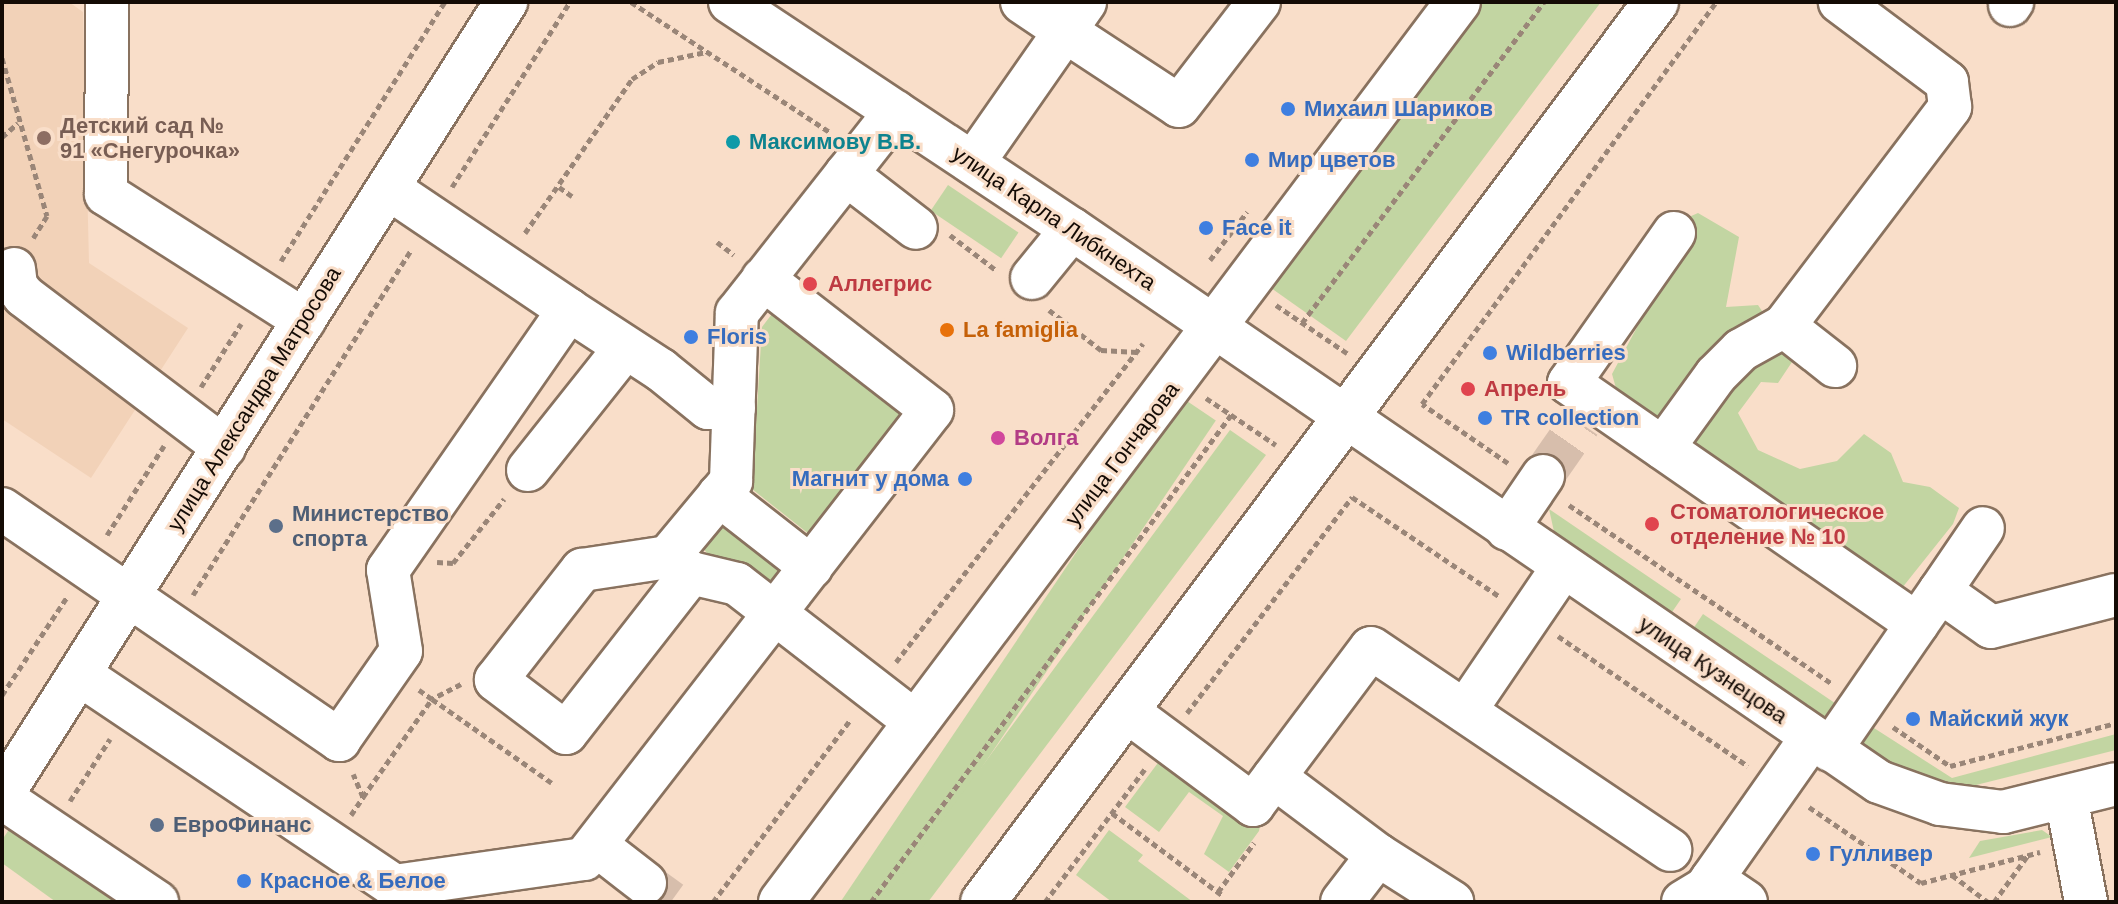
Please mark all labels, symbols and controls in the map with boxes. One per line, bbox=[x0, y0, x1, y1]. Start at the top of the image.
place label: Михаил Шариков bbox=[1304, 96, 1493, 122]
marker: Михаил Шариков bbox=[1279, 100, 1297, 118]
place label: Детский сад № 91 «Снегурочка» bbox=[60, 112, 240, 164]
marker: Детский сад № 91 «Снегурочка» bbox=[35, 129, 53, 147]
place label: Максимову В.В. bbox=[749, 129, 921, 155]
marker: Максимову В.В. bbox=[724, 133, 742, 151]
street label: улица Карла Либкнехта bbox=[947, 140, 1161, 296]
place label: Мир цветов bbox=[1268, 147, 1396, 173]
marker: Мир цветов bbox=[1243, 151, 1261, 169]
place label: Face it bbox=[1222, 215, 1292, 241]
marker: Face it bbox=[1197, 219, 1215, 237]
street label: улица Александра Матросова bbox=[161, 262, 347, 536]
place label: Аллегрис bbox=[828, 271, 932, 297]
marker: Аллегрис bbox=[799, 273, 821, 295]
place label: La famiglia bbox=[963, 317, 1078, 343]
marker: La famiglia bbox=[938, 321, 956, 339]
place label: Floris bbox=[707, 324, 767, 350]
marker: Floris bbox=[682, 328, 700, 346]
place label: Wildberries bbox=[1506, 340, 1626, 366]
marker: Wildberries bbox=[1481, 344, 1499, 362]
place label: Апрель bbox=[1484, 376, 1566, 402]
street label: улица Гончарова bbox=[1059, 377, 1185, 531]
marker: Апрель bbox=[1459, 380, 1477, 398]
place label: TR collection bbox=[1501, 405, 1639, 431]
marker: TR collection bbox=[1476, 409, 1494, 427]
place label: Волга bbox=[1014, 425, 1078, 451]
marker: Волга bbox=[989, 429, 1007, 447]
place label: Магнит у дома bbox=[792, 466, 949, 492]
marker: Магнит у дома bbox=[956, 470, 974, 488]
place label: Стоматологическое отделение № 10 bbox=[1670, 498, 1884, 550]
place label: Министерство спорта bbox=[292, 500, 449, 552]
marker: Стоматологическое отделение № 10 bbox=[1641, 513, 1663, 535]
marker: Министерство спорта bbox=[267, 517, 285, 535]
street label: улица Кузнецова bbox=[1634, 611, 1792, 729]
place label: Майский жук bbox=[1929, 706, 2069, 732]
marker: Майский жук bbox=[1904, 710, 1922, 728]
place label: ЕвроФинанс bbox=[173, 812, 311, 838]
marker: ЕвроФинанс bbox=[148, 816, 166, 834]
place label: Гулливер bbox=[1829, 841, 1933, 867]
marker: Гулливер bbox=[1804, 845, 1822, 863]
place label: Красное & Белое bbox=[260, 868, 446, 894]
marker: Красное & Белое bbox=[235, 872, 253, 890]

